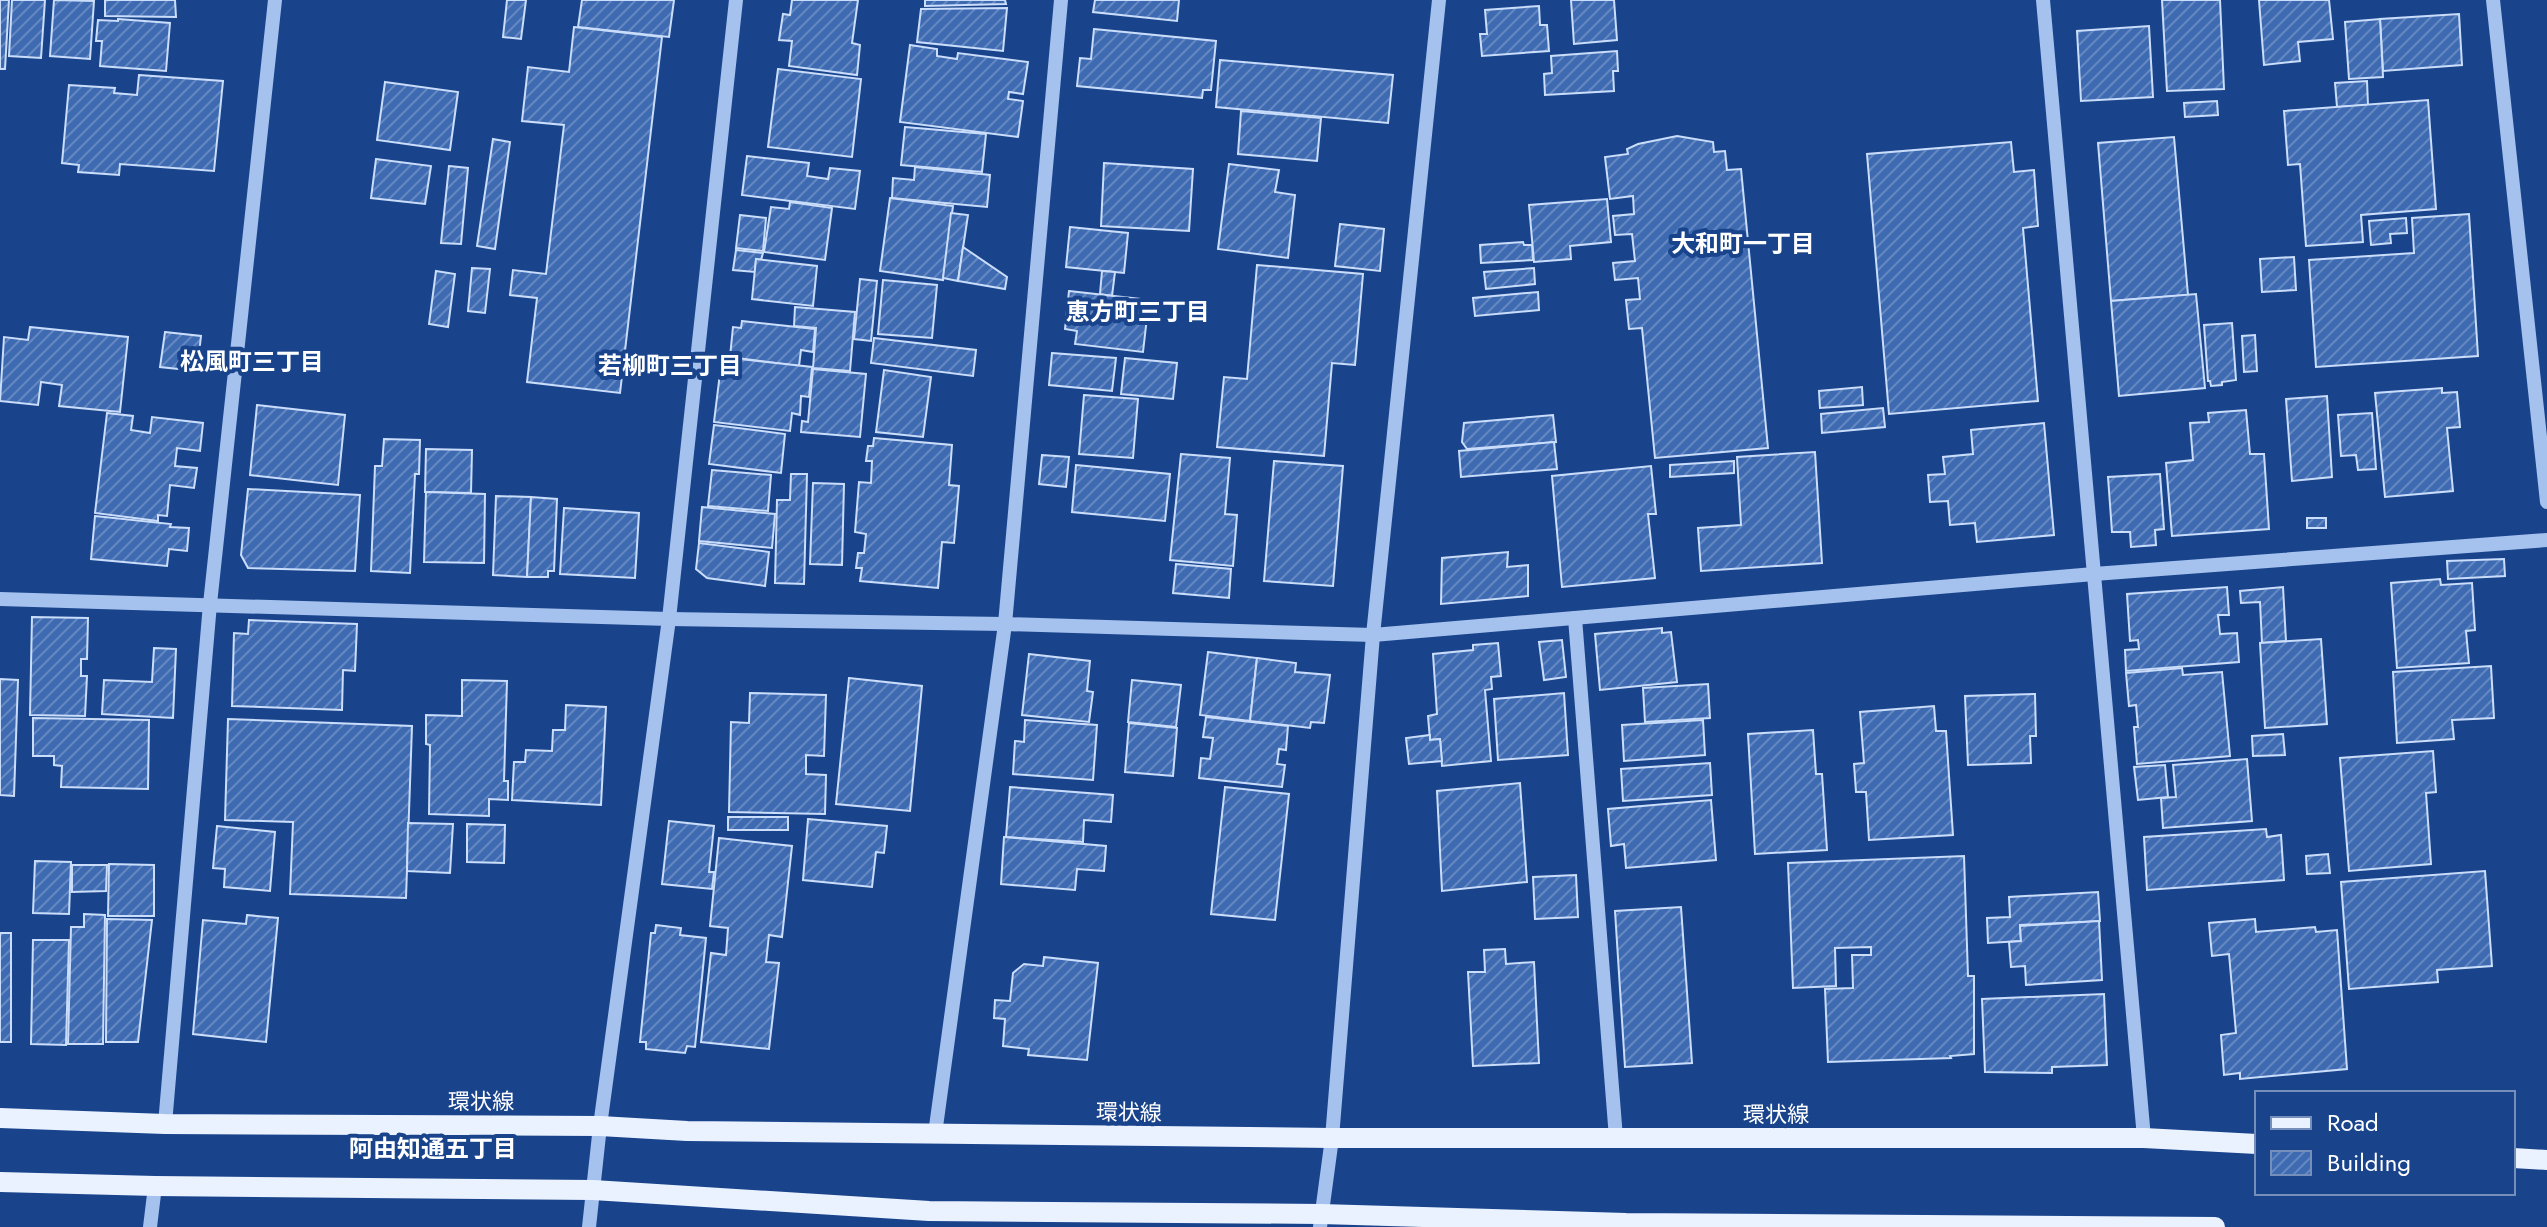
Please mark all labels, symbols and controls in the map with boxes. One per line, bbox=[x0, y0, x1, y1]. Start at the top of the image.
district label: 大和町一丁目 bbox=[1671, 226, 1815, 261]
district label: 恵方町三丁目 bbox=[1066, 294, 1210, 329]
district label: 松風町三丁目 bbox=[180, 344, 324, 379]
district label: 若柳町三丁目 bbox=[598, 348, 742, 383]
street label: 環状線 bbox=[448, 1085, 514, 1117]
legend bbox=[2255, 1091, 2515, 1195]
street label: 環状線 bbox=[1096, 1095, 1162, 1129]
street label: 環状線 bbox=[1743, 1098, 1809, 1130]
text: Road bbox=[2327, 1105, 2379, 1140]
district label: 阿由知通五丁目 bbox=[349, 1131, 517, 1166]
text: Building bbox=[2327, 1145, 2411, 1180]

